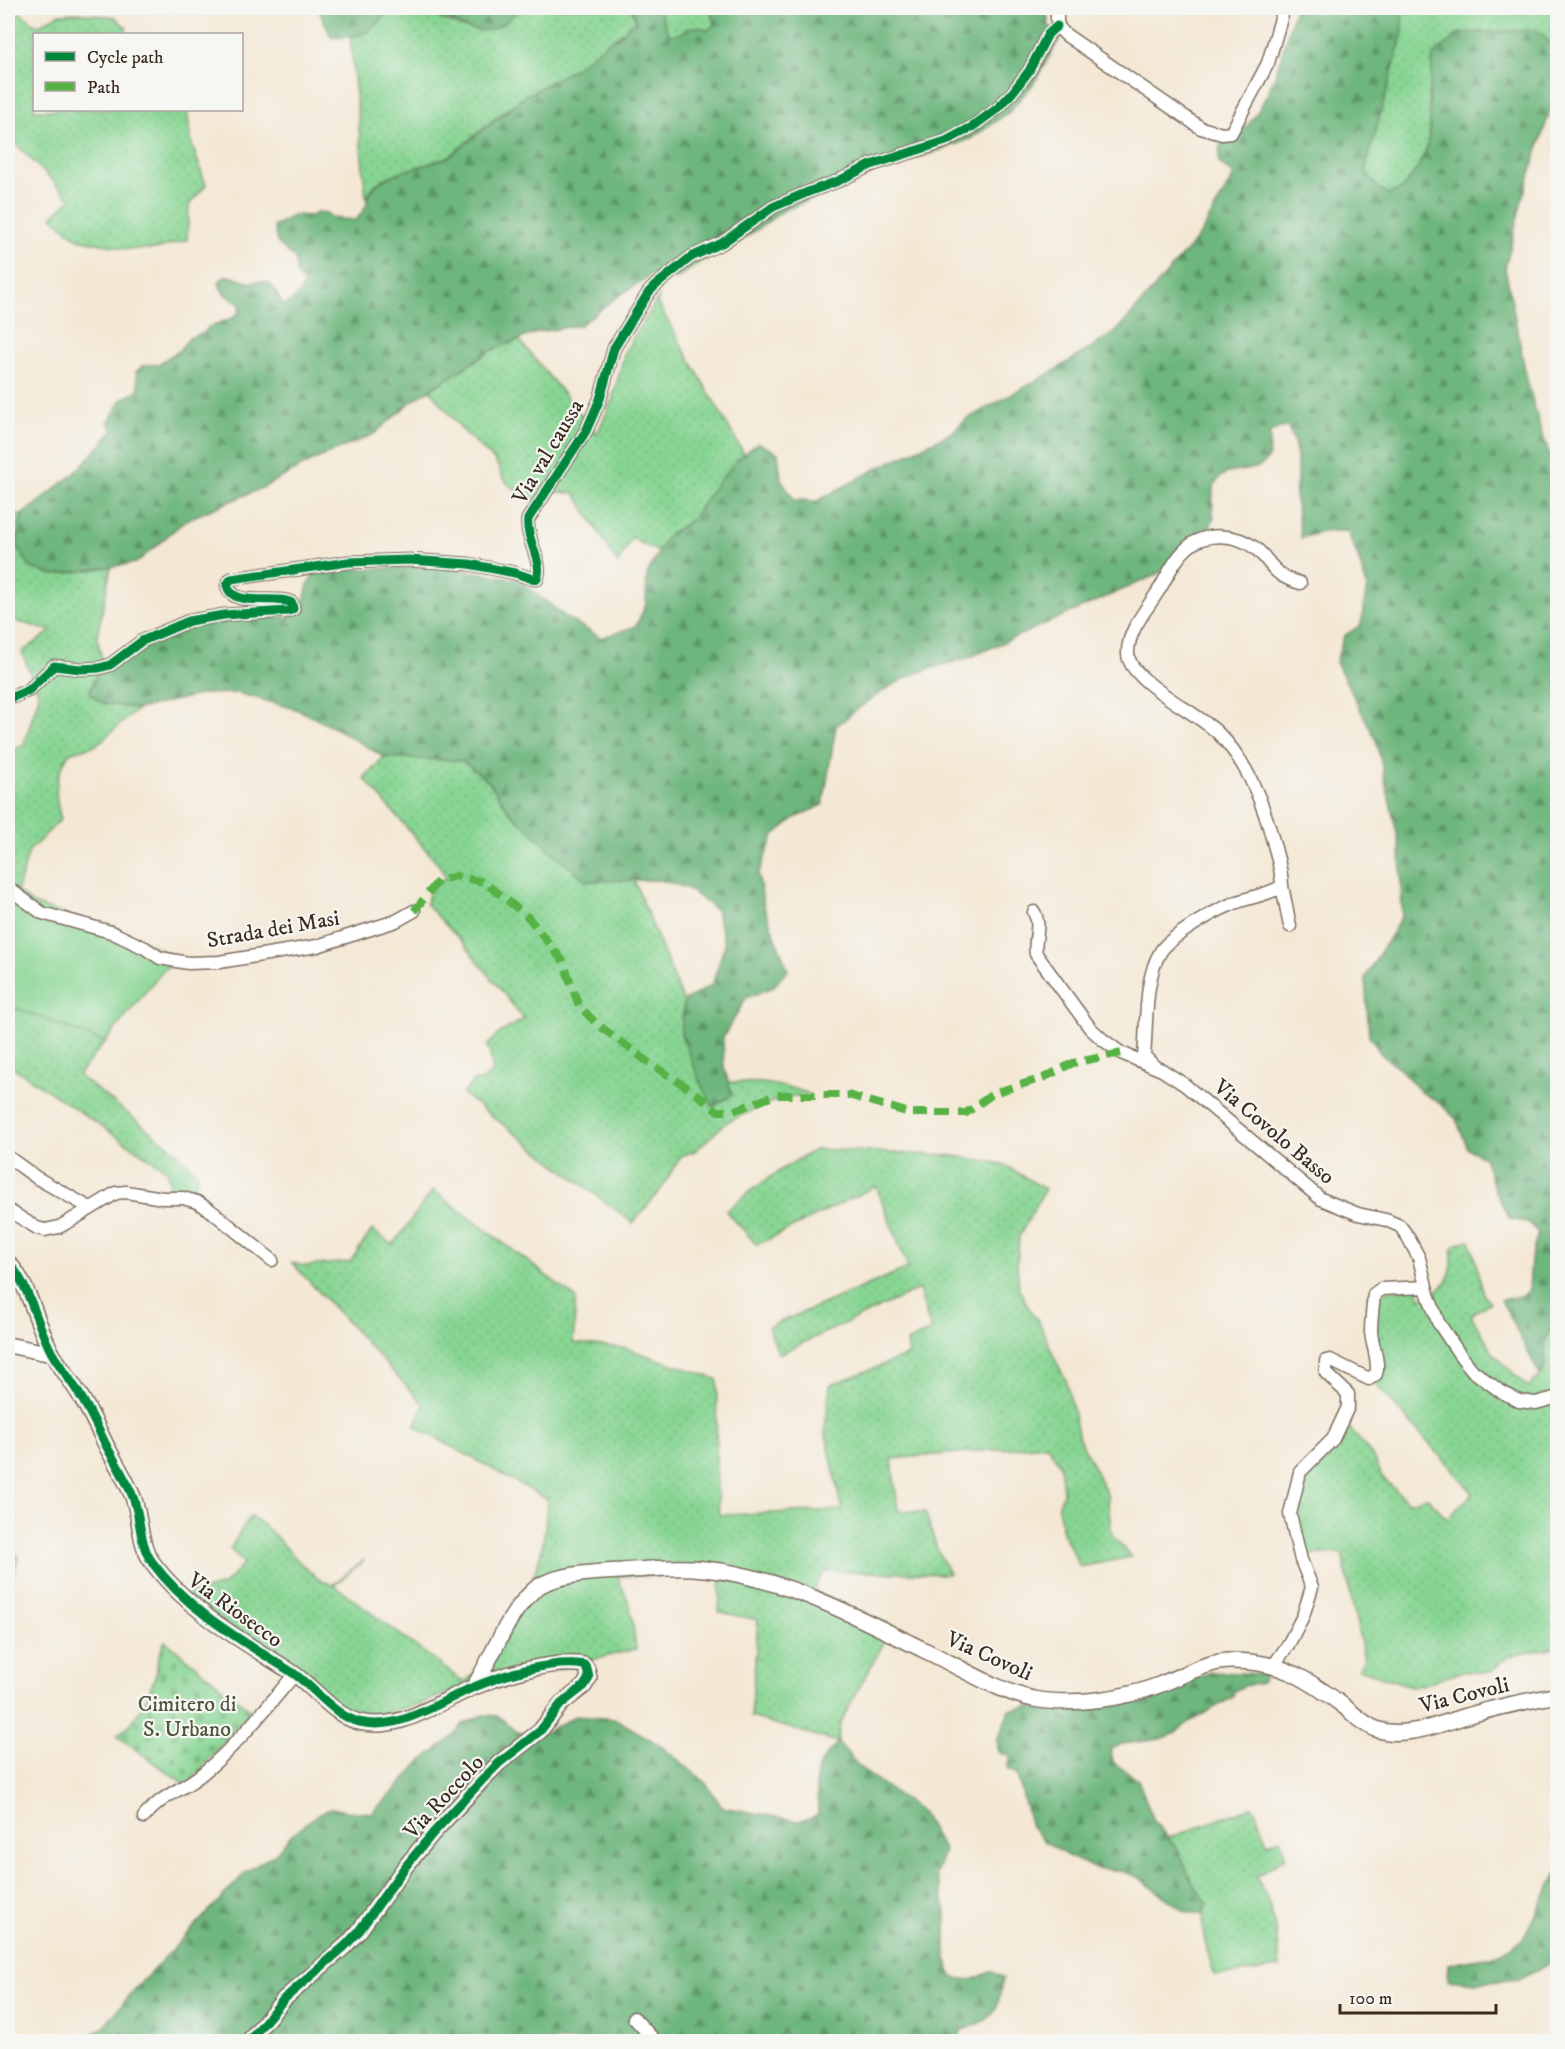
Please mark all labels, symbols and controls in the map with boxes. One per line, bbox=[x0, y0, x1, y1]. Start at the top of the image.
legend bbox=[33, 33, 243, 111]
text: Cycle path bbox=[87, 47, 164, 69]
text: Path bbox=[87, 77, 121, 99]
street label: Via val caussa bbox=[506, 394, 590, 510]
street label: Strada dei Masi bbox=[205, 905, 342, 954]
street label: Via Covolo Basso bbox=[1207, 1073, 1340, 1191]
street label: Via Riosecco bbox=[182, 1566, 288, 1654]
street label: Via Covoli bbox=[941, 1625, 1037, 1687]
street label: Via Covoli bbox=[1416, 1671, 1512, 1720]
park label: Cimitero di S. Urbano bbox=[138, 1691, 236, 1743]
street label: Via Roccolo bbox=[398, 1749, 490, 1846]
scale bar bbox=[1340, 1977, 1496, 2015]
text: 100 m bbox=[1349, 1988, 1392, 2010]

